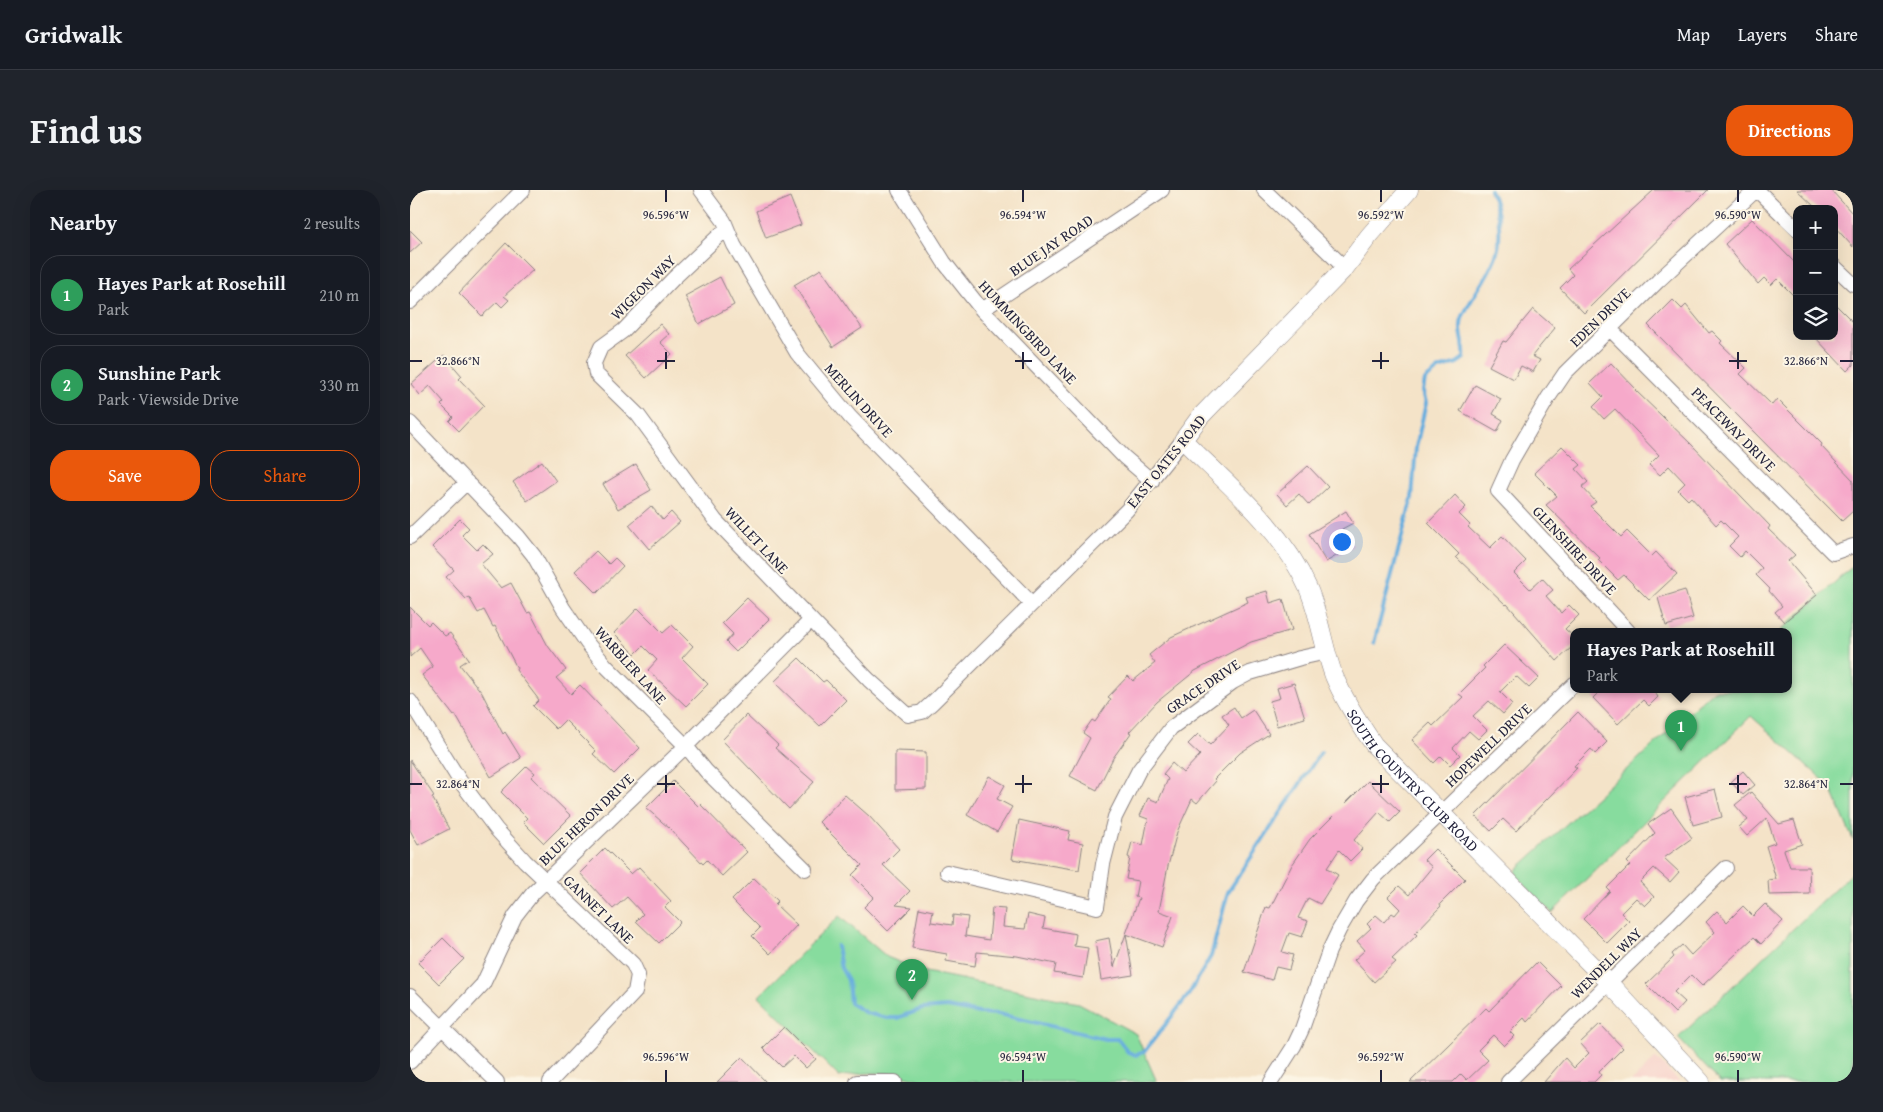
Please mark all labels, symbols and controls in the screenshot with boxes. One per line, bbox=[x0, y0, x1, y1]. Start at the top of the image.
text: Gridwalk bbox=[25, 17, 122, 52]
text: Map bbox=[1677, 21, 1710, 48]
text: Layers bbox=[1738, 21, 1787, 48]
text: Share bbox=[1815, 21, 1858, 48]
text: Find us bbox=[30, 105, 143, 156]
button: Directions bbox=[1726, 105, 1853, 156]
map controls bbox=[1793, 205, 1838, 340]
button: + bbox=[1793, 205, 1838, 250]
text: 96.596°W bbox=[643, 206, 690, 223]
text: 96.594°W bbox=[1000, 206, 1047, 223]
text: 96.592°W bbox=[1358, 206, 1405, 223]
text: 96.590°W bbox=[1715, 206, 1762, 223]
text: Nearby bbox=[50, 207, 117, 238]
street label: BLUE JAY ROAD bbox=[1005, 209, 1097, 281]
text: 2 results bbox=[303, 211, 360, 235]
street label: WIGEON WAY bbox=[606, 250, 680, 324]
button: − bbox=[1793, 250, 1838, 295]
text: Hayes Park at Rosehill bbox=[98, 269, 286, 297]
street label: HUMMINGBIRD LANE bbox=[974, 275, 1082, 389]
street label: EDEN DRIVE bbox=[1565, 282, 1635, 351]
text: 1 bbox=[63, 283, 71, 307]
text: 210 m bbox=[319, 283, 359, 307]
button: layers bbox=[1793, 295, 1838, 340]
text: Park bbox=[98, 297, 129, 321]
text: 32.866°N bbox=[436, 352, 480, 369]
text: 32.866°N bbox=[1784, 352, 1828, 369]
street label: MERLIN DRIVE bbox=[820, 358, 898, 442]
text: Sunshine Park bbox=[98, 359, 220, 387]
text: 2 bbox=[63, 373, 71, 397]
text: 330 m bbox=[319, 373, 359, 397]
street label: PEACEWAY DRIVE bbox=[1687, 382, 1781, 476]
text: Park · Viewside Drive bbox=[98, 387, 239, 411]
street label: EAST OATES ROAD bbox=[1122, 410, 1210, 512]
button: Save bbox=[50, 450, 200, 501]
button: Share bbox=[210, 450, 360, 501]
street label: GLENSHIRE DRIVE bbox=[1528, 501, 1622, 599]
street label: WILLET LANE bbox=[720, 502, 794, 579]
your location bbox=[1329, 529, 1355, 555]
street label: WARBLER LANE bbox=[590, 621, 672, 709]
popup bbox=[1570, 628, 1792, 693]
text: Hayes Park at Rosehill bbox=[1587, 635, 1775, 663]
street label: GRACE DRIVE bbox=[1162, 653, 1245, 719]
text: Park bbox=[1587, 663, 1618, 687]
street label: HOPEWELL DRIVE bbox=[1440, 698, 1536, 792]
street label: SOUTH COUNTRY CLUB ROAD bbox=[1342, 704, 1484, 856]
pin: 1 bbox=[1665, 710, 1697, 751]
street label: BLUE HERON DRIVE bbox=[534, 768, 638, 870]
text: 32.864°N bbox=[436, 775, 480, 792]
text: 32.864°N bbox=[1784, 775, 1828, 792]
street label: GANNET LANE bbox=[559, 870, 639, 948]
street label: WENDELL WAY bbox=[1566, 923, 1646, 1003]
pin: 2 bbox=[896, 959, 928, 1000]
text: 96.596°W bbox=[643, 1048, 690, 1065]
text: 96.594°W bbox=[1000, 1048, 1047, 1065]
text: 96.592°W bbox=[1358, 1048, 1405, 1065]
text: 96.590°W bbox=[1715, 1048, 1762, 1065]

